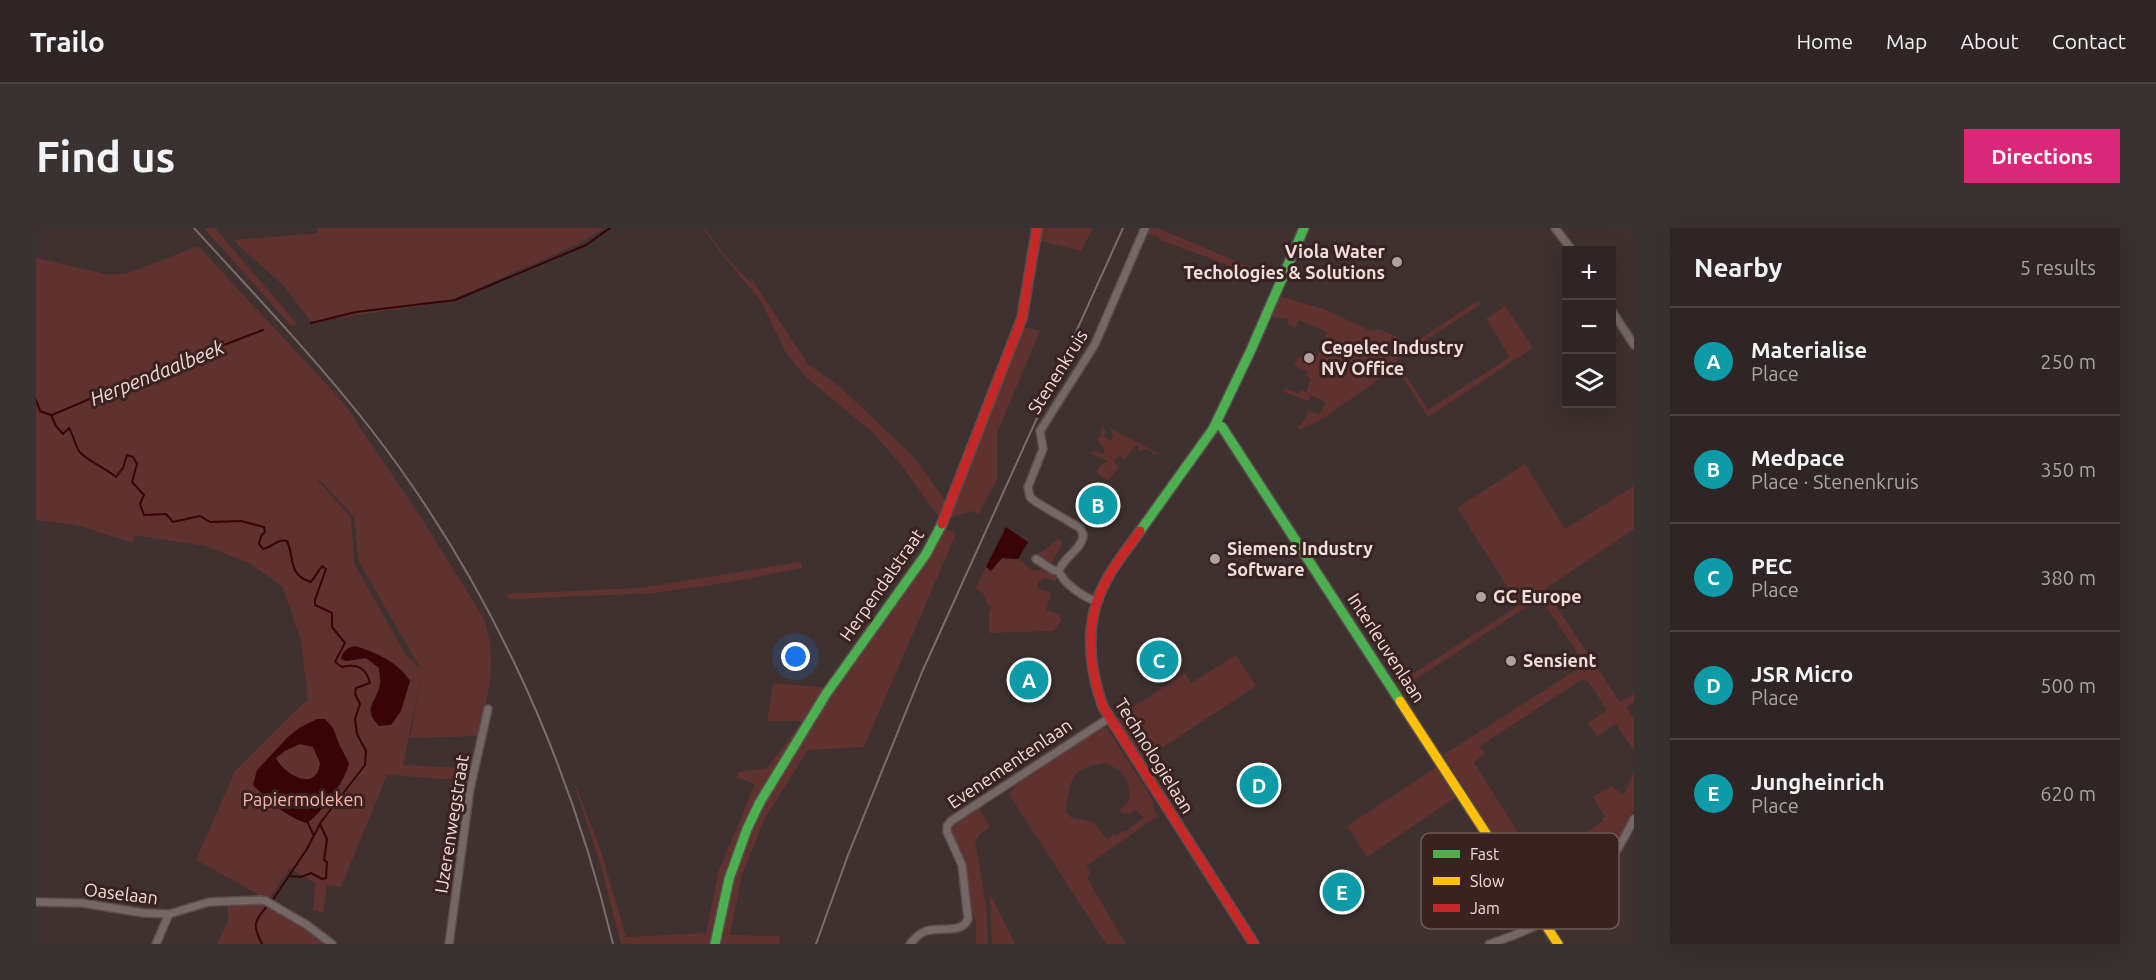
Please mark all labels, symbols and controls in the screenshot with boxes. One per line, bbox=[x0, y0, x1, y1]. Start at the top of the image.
text: Trailo bbox=[30, 26, 105, 57]
text: Home bbox=[1796, 29, 1853, 53]
text: Map bbox=[1886, 29, 1927, 53]
text: About bbox=[1960, 29, 2019, 53]
text: Contact bbox=[2052, 29, 2126, 53]
button: Directions bbox=[1964, 129, 2120, 183]
text: Find us bbox=[36, 133, 175, 180]
place label: Viola Water Techologies & Solutions bbox=[1183, 241, 1386, 282]
map controls bbox=[1562, 246, 1616, 408]
button: + bbox=[1562, 246, 1616, 300]
text: Nearby bbox=[1694, 253, 1782, 282]
marker: Viola Water Techologies & Solutions bbox=[1390, 255, 1404, 269]
text: 5 results bbox=[2020, 256, 2096, 279]
button: − bbox=[1562, 300, 1616, 354]
street label: Stenenkruis bbox=[1023, 326, 1091, 417]
water label: Herpendaalbeek bbox=[86, 335, 228, 410]
place label: Cegelec Industry NV Office bbox=[1321, 337, 1464, 378]
text: Materialise bbox=[1751, 337, 1867, 362]
text: A bbox=[1706, 350, 1721, 373]
text: 250 m bbox=[2040, 350, 2096, 373]
marker: Cegelec Industry NV Office bbox=[1302, 351, 1316, 365]
button: layers bbox=[1562, 354, 1616, 408]
text: Place bbox=[1751, 362, 1799, 385]
text: Medpace bbox=[1751, 445, 1845, 470]
text: B bbox=[1707, 458, 1720, 481]
text: 350 m bbox=[2040, 458, 2096, 481]
text: Place · Stenenkruis bbox=[1751, 470, 1919, 493]
pin: B bbox=[1078, 482, 1118, 528]
street label: Herpendalstraat bbox=[835, 525, 927, 644]
place label: Siemens Industry Software bbox=[1227, 538, 1373, 579]
marker: Siemens Industry Software bbox=[1208, 552, 1222, 566]
text: PEC bbox=[1751, 553, 1792, 578]
text: C bbox=[1707, 566, 1720, 589]
text: 380 m bbox=[2040, 566, 2096, 589]
text: Place bbox=[1751, 578, 1799, 601]
place label: GC Europe bbox=[1493, 586, 1582, 606]
street label: Interleuvenlaan bbox=[1344, 589, 1430, 706]
marker: GC Europe bbox=[1474, 590, 1488, 604]
pin: C bbox=[1140, 638, 1178, 682]
your location bbox=[781, 642, 810, 671]
place label: Sensient bbox=[1523, 650, 1597, 670]
marker: Sensient bbox=[1504, 654, 1518, 668]
pin: A bbox=[1010, 658, 1048, 702]
text: JSR Micro bbox=[1751, 661, 1853, 686]
text: D bbox=[1706, 674, 1721, 697]
text: 500 m bbox=[2040, 674, 2096, 697]
text: Place bbox=[1751, 686, 1799, 709]
street label: Technologielaan bbox=[1111, 694, 1198, 817]
street label: Evenementenlaan bbox=[944, 714, 1075, 812]
street label: IJzerenwegstraat bbox=[430, 753, 472, 895]
pin: D bbox=[1240, 762, 1278, 808]
text: Jungheinrich bbox=[1751, 769, 1885, 794]
text: E bbox=[1708, 782, 1719, 805]
text: 620 m bbox=[2040, 782, 2096, 805]
park label: Papiermoleken bbox=[242, 789, 364, 809]
text: Place bbox=[1751, 794, 1799, 817]
legend bbox=[1421, 833, 1619, 929]
text: Fast bbox=[1470, 845, 1500, 863]
pin: E bbox=[1322, 870, 1362, 914]
text: Slow bbox=[1470, 872, 1505, 890]
street label: Oaselaan bbox=[83, 879, 159, 907]
text: Jam bbox=[1470, 899, 1500, 917]

